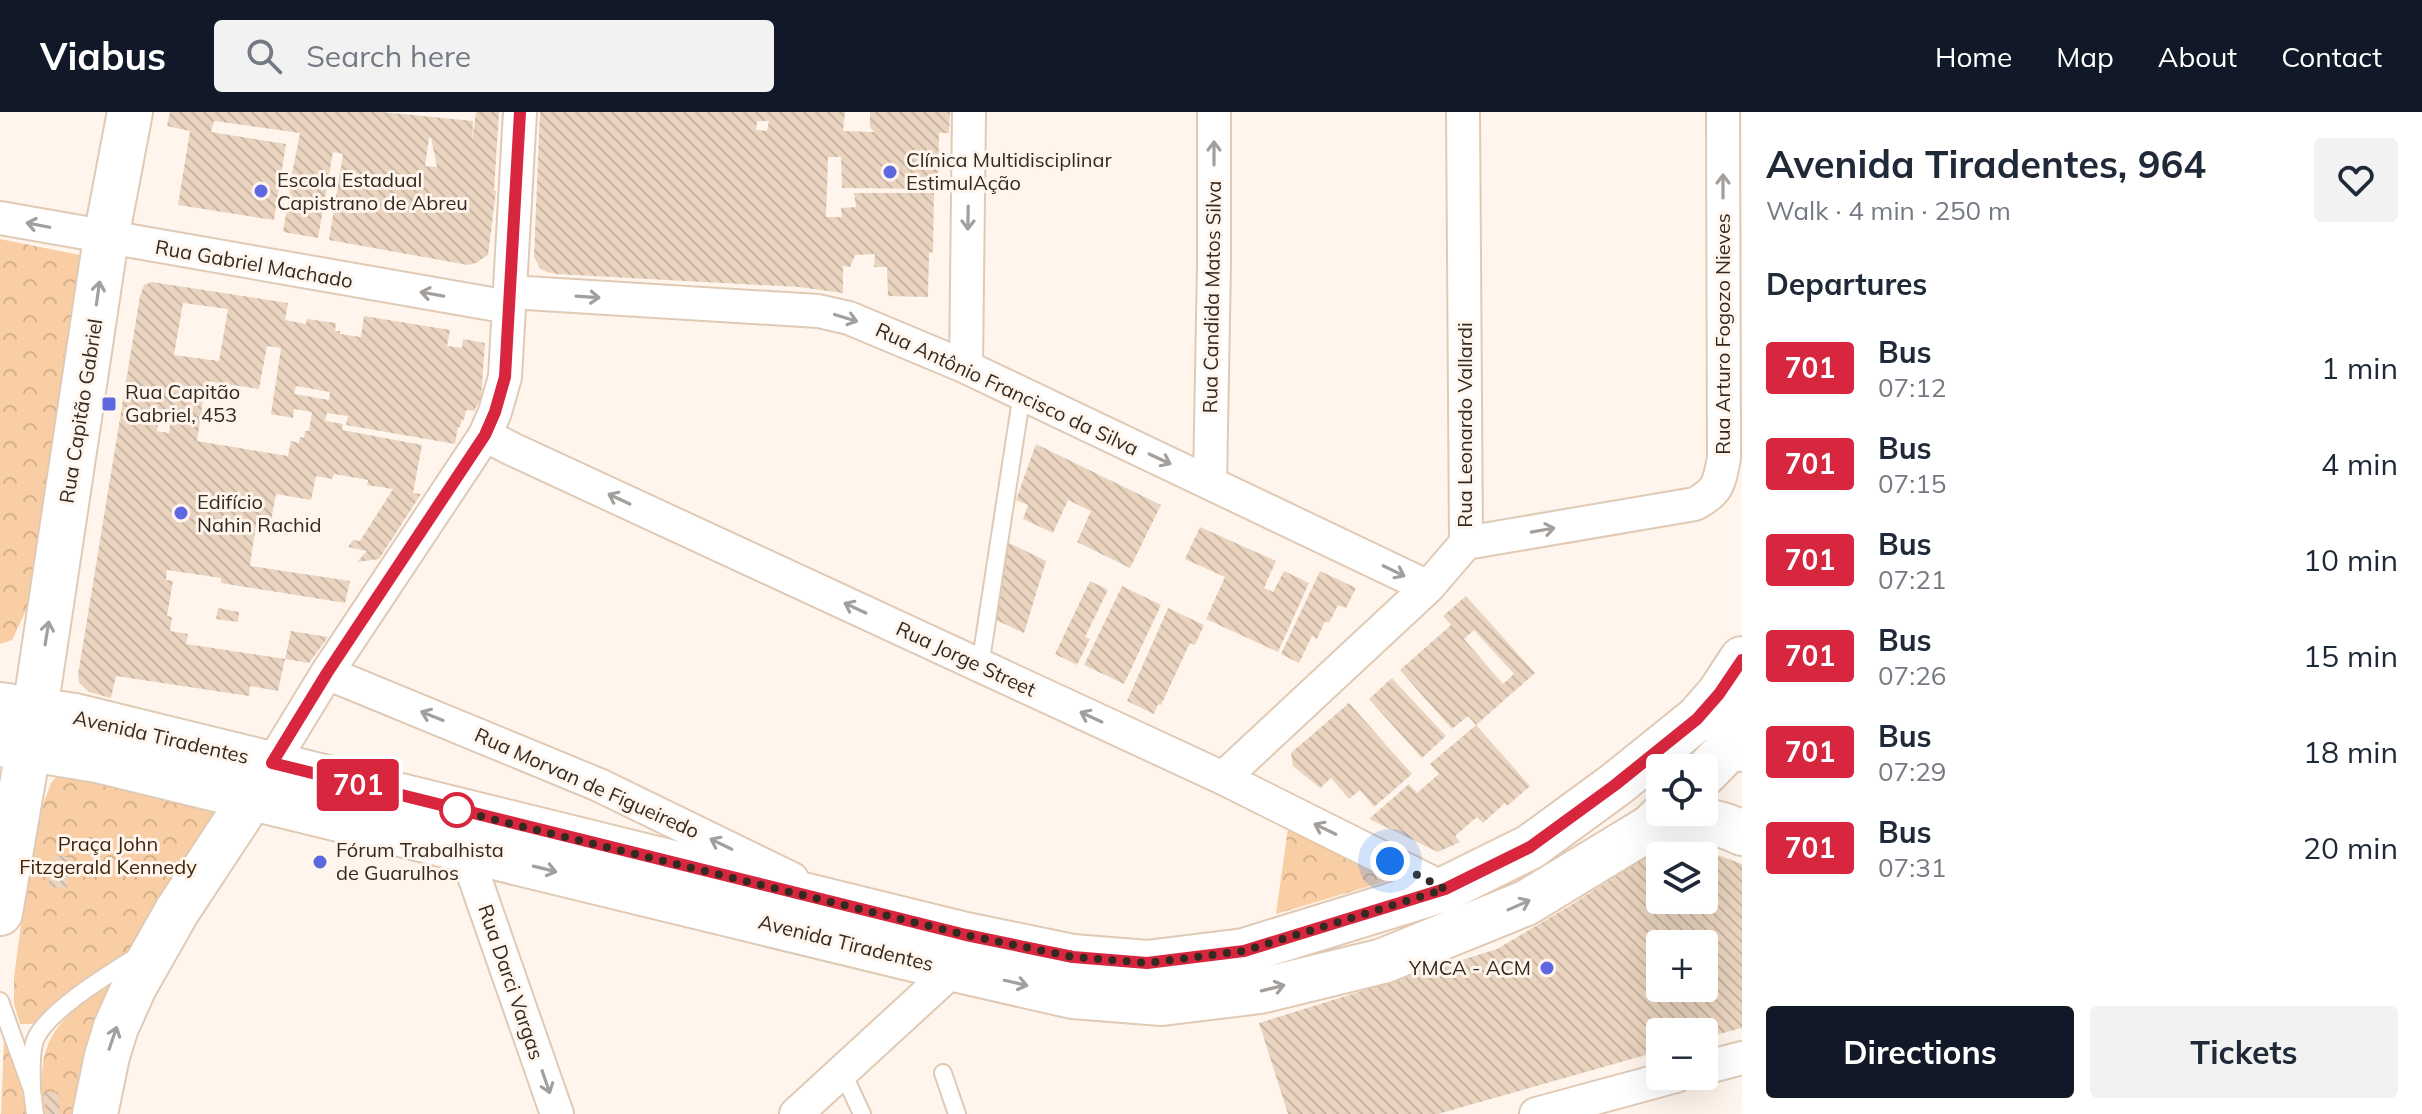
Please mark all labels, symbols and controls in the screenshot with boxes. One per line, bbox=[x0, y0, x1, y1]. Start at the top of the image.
search box bbox=[214, 20, 774, 92]
text: Viabus bbox=[40, 32, 166, 80]
icon: search bbox=[242, 34, 286, 78]
text: Search here bbox=[306, 37, 471, 75]
text: Home bbox=[1935, 39, 2012, 74]
text: Map bbox=[2056, 39, 2114, 74]
text: About bbox=[2158, 39, 2237, 74]
text: Contact bbox=[2281, 39, 2382, 74]
button: heart bbox=[2314, 138, 2398, 222]
one-way arrow bbox=[1206, 140, 1222, 167]
text: Avenida Tiradentes, 964 bbox=[1766, 140, 2206, 188]
place label: Clínica Multidisciplinar EstimulAção bbox=[906, 147, 1113, 195]
marker: Clínica Multidisciplinar EstimulAção bbox=[881, 163, 899, 181]
place label: Escola Estadual Capistrano de Abreu bbox=[277, 167, 468, 215]
one-way arrow bbox=[1715, 173, 1731, 200]
street label: Rua Candida Matos Silva bbox=[1197, 180, 1226, 414]
marker: Escola Estadual Capistrano de Abreu bbox=[252, 182, 270, 200]
text: Walk · 4 min · 250 m bbox=[1766, 194, 2011, 227]
one-way arrow bbox=[960, 204, 976, 231]
street label: Rua Arturo Fogozo Nieves bbox=[1710, 213, 1735, 455]
one-way arrow bbox=[26, 217, 51, 232]
street label: Rua Gabriel Machado bbox=[153, 234, 355, 293]
text: Departures bbox=[1766, 265, 1927, 303]
one-way arrow bbox=[91, 281, 106, 306]
one-way arrow bbox=[420, 286, 445, 301]
one-way arrow bbox=[574, 290, 601, 305]
one-way arrow bbox=[833, 311, 859, 326]
street label: Rua Capitão Gabriel bbox=[54, 317, 107, 505]
street label: Rua Antônio Francisco da Silva bbox=[872, 317, 1143, 461]
street label: Rua Leonardo Vallardi bbox=[1452, 322, 1477, 528]
text: Bus bbox=[1878, 333, 1932, 371]
text: 1 min bbox=[2321, 349, 2398, 387]
text: 701 bbox=[1785, 350, 1835, 385]
text: 07:12 bbox=[1878, 371, 1946, 404]
place label: Rua Capitão Gabriel, 453 bbox=[125, 379, 240, 427]
marker: Rua Capitão Gabriel, 453 bbox=[100, 395, 118, 413]
text: Bus bbox=[1878, 429, 1932, 467]
text: 4 min bbox=[2321, 445, 2398, 483]
text: 701 bbox=[1785, 446, 1835, 481]
one-way arrow bbox=[1147, 453, 1171, 468]
text: 07:15 bbox=[1878, 467, 1946, 500]
place label: Edifício Nahin Rachid bbox=[197, 489, 322, 537]
one-way arrow bbox=[607, 490, 631, 505]
marker: Edifício Nahin Rachid bbox=[172, 504, 190, 522]
one-way arrow bbox=[1530, 521, 1555, 536]
text: Bus bbox=[1878, 525, 1932, 563]
text: 10 min bbox=[2303, 541, 2398, 579]
text: 701 bbox=[1785, 542, 1835, 577]
text: 07:21 bbox=[1878, 563, 1946, 596]
one-way arrow bbox=[1382, 564, 1406, 579]
one-way arrow bbox=[843, 600, 867, 615]
street label: Rua Jorge Street bbox=[892, 615, 1040, 702]
one-way arrow bbox=[40, 621, 55, 647]
text: Bus bbox=[1878, 621, 1932, 659]
text: 15 min bbox=[2303, 637, 2398, 675]
text: 701 bbox=[1785, 638, 1835, 673]
text: 07:26 bbox=[1878, 659, 1946, 692]
street label: Avenida Tiradentes bbox=[71, 704, 251, 769]
one-way arrow bbox=[420, 708, 445, 722]
one-way arrow bbox=[1079, 709, 1103, 724]
text: Bus bbox=[1878, 717, 1932, 755]
street label: Rua Morvan de Figueiredo bbox=[471, 722, 703, 843]
text: 18 min bbox=[2303, 733, 2398, 771]
text: 701 bbox=[1785, 734, 1835, 769]
map controls bbox=[1646, 754, 1718, 1090]
button: locate bbox=[1646, 754, 1718, 826]
text: 07:29 bbox=[1878, 755, 1946, 788]
line badge: 701 bbox=[312, 759, 404, 811]
text: 701 bbox=[333, 767, 383, 802]
unlabelled marker bbox=[440, 793, 474, 827]
text: Bus bbox=[1878, 813, 1932, 851]
one-way arrow bbox=[1314, 821, 1338, 837]
text: 20 min bbox=[2303, 829, 2398, 867]
text: 701 bbox=[1785, 830, 1835, 865]
park label: Praça John Fitzgerald Kennedy bbox=[19, 831, 197, 879]
one-way arrow bbox=[710, 836, 734, 851]
place label: Fórum Trabalhista de Guarulhos bbox=[336, 837, 504, 885]
your location bbox=[1370, 841, 1410, 881]
button: layers bbox=[1646, 842, 1718, 914]
text: 07:31 bbox=[1878, 851, 1946, 884]
marker: Fórum Trabalhista de Guarulhos bbox=[311, 853, 329, 871]
one-way arrow bbox=[532, 863, 558, 878]
one-way arrow bbox=[1506, 897, 1530, 912]
street label: Rua Darci Vargas bbox=[473, 901, 550, 1063]
street label: Avenida Tiradentes bbox=[756, 909, 936, 976]
button: + bbox=[1646, 930, 1718, 1002]
place label: YMCA - ACM bbox=[1408, 955, 1531, 980]
marker: YMCA - ACM bbox=[1538, 959, 1556, 977]
one-way arrow bbox=[1002, 976, 1028, 991]
one-way arrow bbox=[1259, 980, 1285, 995]
button: Directions bbox=[1766, 1006, 2074, 1098]
button: Tickets bbox=[2090, 1006, 2398, 1098]
button: − bbox=[1646, 1018, 1718, 1090]
one-way arrow bbox=[106, 1026, 121, 1051]
one-way arrow bbox=[539, 1069, 554, 1094]

